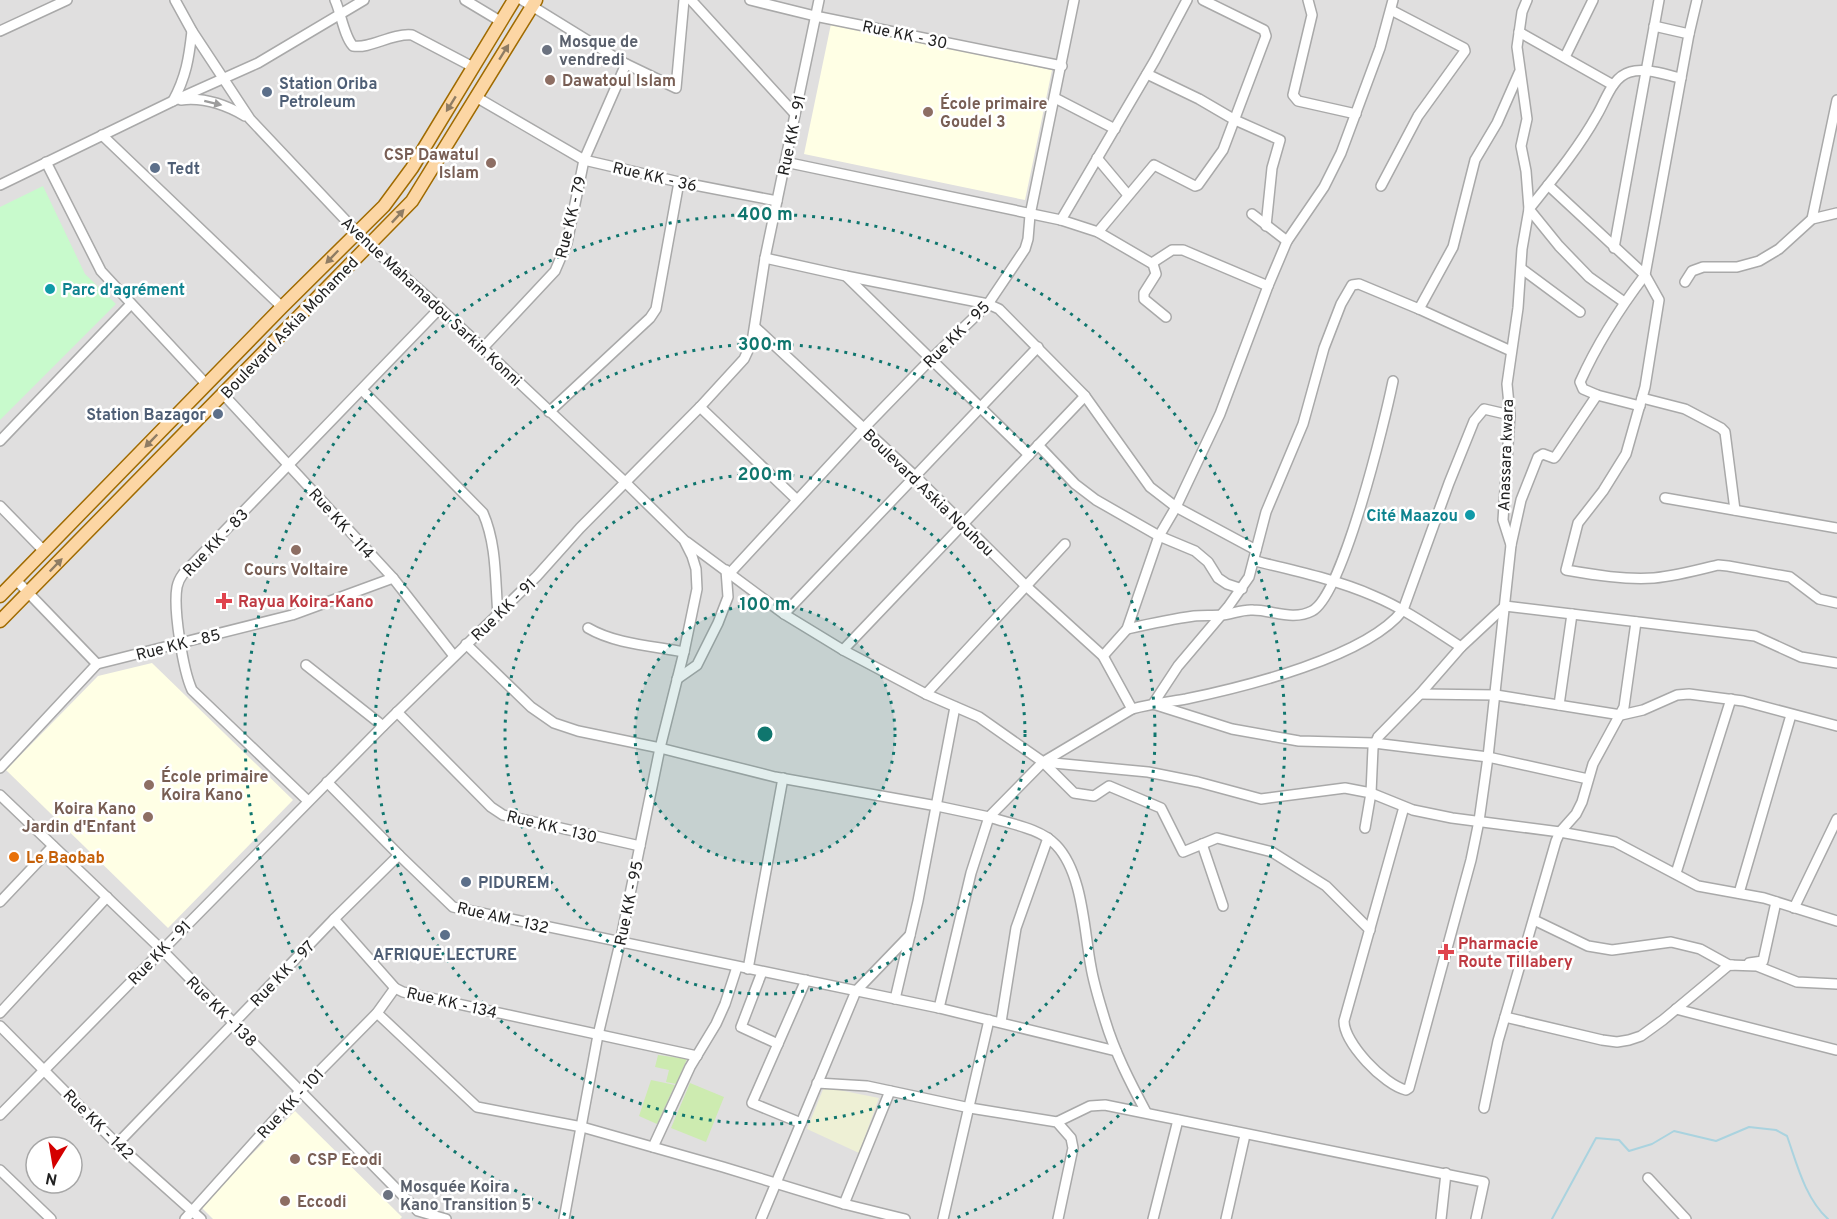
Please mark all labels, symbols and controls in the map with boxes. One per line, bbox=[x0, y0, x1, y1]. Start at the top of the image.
street label: Rue KK - 30 bbox=[860, 17, 949, 55]
place label: Mosque de vendredi bbox=[559, 33, 638, 71]
marker: Mosque de vendredi bbox=[540, 43, 554, 57]
one-way arrow bbox=[498, 44, 509, 60]
place label: Dawatoul Islam bbox=[562, 72, 676, 92]
marker: Dawatoul Islam bbox=[543, 73, 557, 87]
place label: Station Oriba Petroleum bbox=[279, 75, 377, 113]
marker: Station Oriba Petroleum bbox=[260, 85, 274, 99]
street label: Rue KK - 91 bbox=[775, 93, 811, 178]
place label: École primaire Goudel 3 bbox=[940, 93, 1048, 133]
one-way arrow bbox=[446, 96, 457, 112]
one-way arrow bbox=[204, 98, 222, 108]
marker: École primaire Goudel 3 bbox=[921, 105, 935, 119]
place label: CSP Dawatul Islam bbox=[384, 146, 479, 184]
marker: CSP Dawatul Islam bbox=[484, 156, 498, 170]
street label: Rue KK - 36 bbox=[610, 159, 699, 197]
place label: Tedt bbox=[167, 160, 200, 180]
marker: Tedt bbox=[148, 161, 162, 175]
street label: Rue KK - 79 bbox=[552, 174, 592, 261]
text: 400 m bbox=[737, 204, 793, 227]
one-way arrow bbox=[391, 208, 405, 223]
street label: Avenue Mahamadou Sarkin Konni bbox=[336, 213, 525, 392]
one-way arrow bbox=[326, 250, 340, 264]
street label: Boulevard Askia Mohamed bbox=[217, 253, 364, 404]
place label: Parc d'agrément bbox=[62, 281, 185, 301]
marker: Parc d'agrément bbox=[43, 282, 57, 296]
street label: Rue KK - 95 bbox=[920, 298, 995, 373]
text: 300 m bbox=[738, 334, 792, 357]
street label: Anassara kwara bbox=[1495, 399, 1519, 512]
place label: Station Bazagor bbox=[86, 406, 206, 426]
marker: Station Bazagor bbox=[211, 407, 225, 421]
street label: Boulevard Askia Nouhou bbox=[858, 425, 997, 561]
one-way arrow bbox=[145, 434, 159, 448]
text: 200 m bbox=[737, 464, 793, 487]
street label: Rue KK - 114 bbox=[304, 485, 378, 564]
street label: Rue KK - 83 bbox=[179, 505, 254, 581]
place label: Cité Maazou bbox=[1366, 507, 1458, 527]
marker: Cité Maazou bbox=[1463, 508, 1477, 522]
marker: Cours Voltaire bbox=[289, 543, 303, 557]
one-way arrow bbox=[48, 558, 62, 572]
place label: Cours Voltaire bbox=[244, 561, 348, 581]
street label: Rue KK - 91 bbox=[468, 575, 541, 646]
marker: Rayua Koira-Kano bbox=[215, 592, 233, 610]
place label: Rayua Koira-Kano bbox=[238, 593, 374, 613]
text: 100 m bbox=[739, 594, 791, 617]
street label: Rue KK - 85 bbox=[134, 626, 223, 666]
centre of rings bbox=[755, 724, 775, 744]
place label: École primaire Koira Kano bbox=[161, 766, 269, 806]
marker: École primaire Koira Kano bbox=[142, 778, 156, 792]
place label: Koira Kano Jardin d'Enfant bbox=[22, 800, 136, 838]
street label: Rue KK - 130 bbox=[504, 807, 599, 849]
marker: Koira Kano Jardin d'Enfant bbox=[141, 810, 155, 824]
place label: Le Baobab bbox=[26, 849, 105, 869]
marker: Le Baobab bbox=[7, 850, 21, 864]
street label: Rue KK - 95 bbox=[611, 859, 649, 948]
place label: PIDUREM bbox=[478, 874, 550, 894]
marker: PIDUREM bbox=[459, 875, 473, 889]
street label: Rue AM - 132 bbox=[455, 899, 550, 939]
street label: Rue KK - 91 bbox=[125, 917, 196, 990]
marker: AFRIQUE LECTURE bbox=[438, 928, 452, 942]
place label: Pharmacie Route Tillabery bbox=[1458, 935, 1573, 973]
street label: Rue KK - 97 bbox=[247, 937, 320, 1012]
marker: Pharmacie Route Tillabery bbox=[1439, 945, 1453, 959]
place label: AFRIQUE LECTURE bbox=[373, 946, 517, 966]
street label: Rue KK - 138 bbox=[181, 973, 260, 1052]
street label: Rue KK - 134 bbox=[404, 984, 499, 1024]
street label: Rue KK - 101 bbox=[254, 1065, 329, 1144]
street label: Rue KK - 142 bbox=[58, 1086, 137, 1165]
north arrow bbox=[24, 1135, 84, 1195]
place label: CSP Ecodi bbox=[307, 1151, 382, 1171]
marker: CSP Ecodi bbox=[288, 1152, 302, 1166]
text: N bbox=[44, 1167, 59, 1189]
place label: Mosquée Koira Kano Transition 5 bbox=[400, 1178, 531, 1216]
marker: Mosquée Koira Kano Transition 5 bbox=[381, 1188, 395, 1202]
place label: Eccodi bbox=[297, 1193, 347, 1213]
marker: Eccodi bbox=[278, 1194, 292, 1208]

